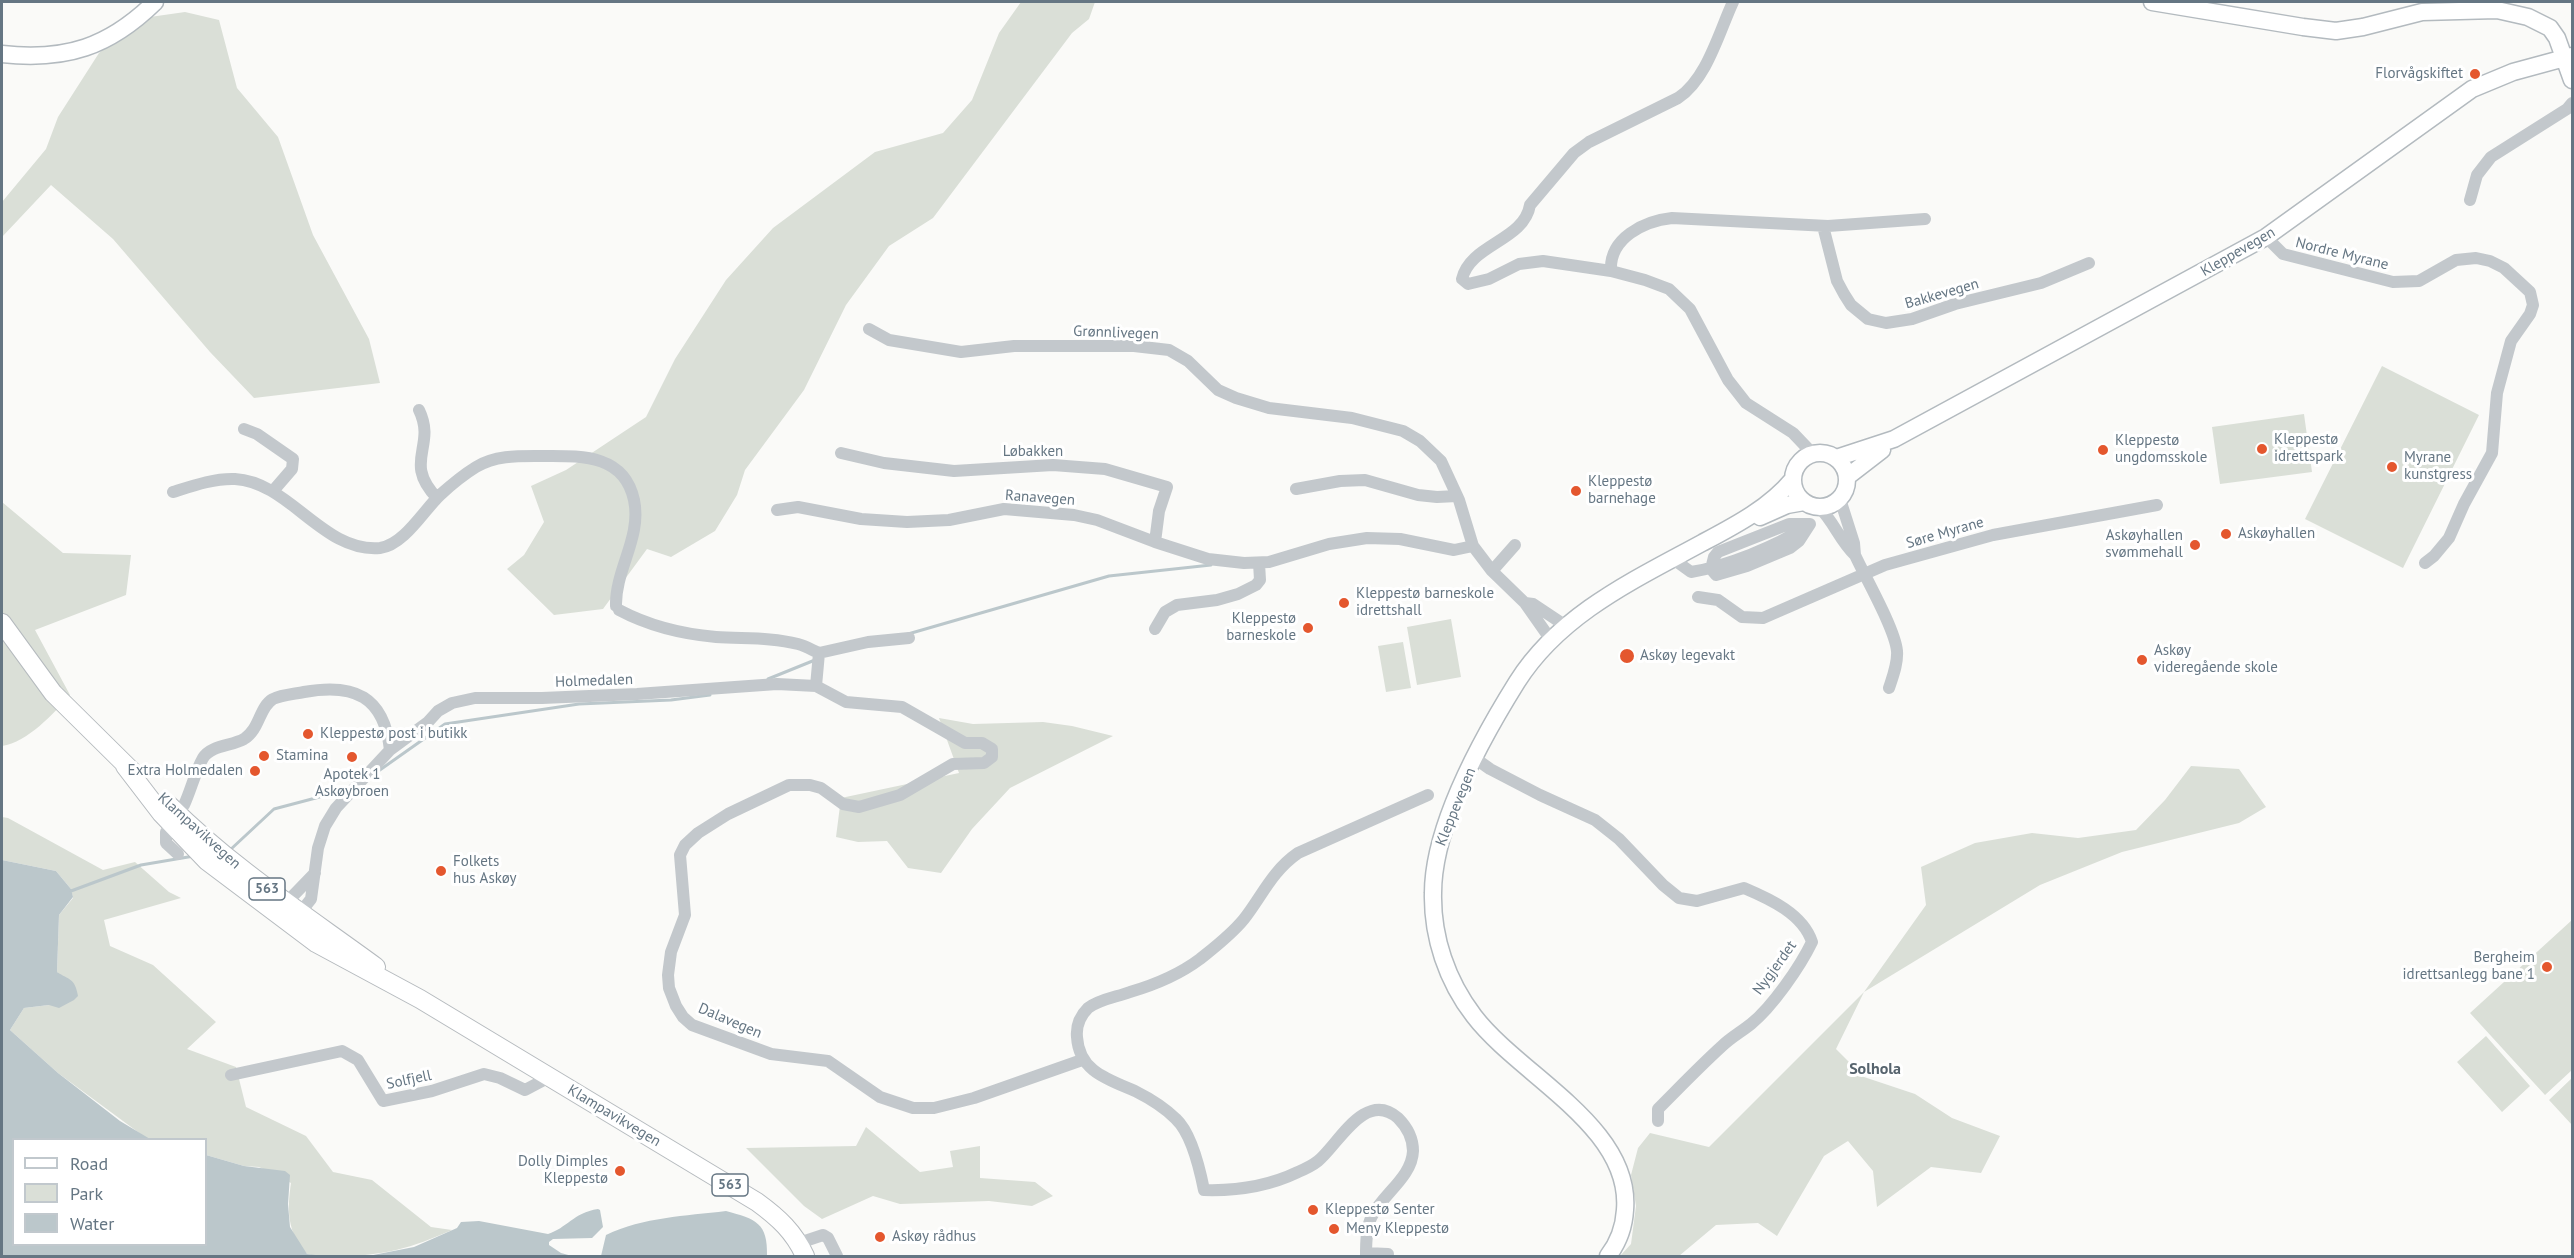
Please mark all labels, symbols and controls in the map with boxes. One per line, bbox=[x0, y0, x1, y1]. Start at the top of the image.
place label: Florvågskiftet bbox=[2375, 65, 2463, 83]
marker: Florvågskiftet bbox=[2468, 67, 2482, 81]
street label: Kleppevegen bbox=[2198, 223, 2278, 281]
street label: Nordre Myrane bbox=[2294, 234, 2390, 274]
street label: Bakkevegen bbox=[1903, 275, 1981, 313]
street label: Grønnlivegen bbox=[1073, 323, 1159, 343]
place label: Kleppestø idrettspark bbox=[2274, 431, 2343, 466]
place label: Kleppestø ungdomsskole bbox=[2115, 432, 2207, 467]
marker: Kleppestø idrettspark bbox=[2255, 442, 2269, 456]
street label: Løbakken bbox=[1003, 443, 1063, 461]
marker: Kleppestø ungdomsskole bbox=[2096, 443, 2110, 457]
place label: Myrane kunstgress bbox=[2404, 449, 2472, 484]
marker: Myrane kunstgress bbox=[2385, 460, 2399, 474]
place label: Kleppestø barnehage bbox=[1588, 473, 1656, 508]
marker: Kleppestø barnehage bbox=[1569, 484, 1583, 498]
street label: Ranavegen bbox=[1004, 487, 1076, 509]
street label: Søre Myrane bbox=[1904, 513, 1986, 553]
place label: Askøyhallen bbox=[2238, 525, 2315, 543]
place label: Askøyhallen svømmehall bbox=[2105, 527, 2183, 562]
marker: Askøyhallen bbox=[2219, 527, 2233, 541]
marker: Askøyhallen svømmehall bbox=[2188, 538, 2202, 552]
place label: Kleppestø barneskole idrettshall bbox=[1356, 585, 1494, 620]
marker: Kleppestø barneskole idrettshall bbox=[1337, 596, 1351, 610]
place label: Kleppestø barneskole bbox=[1226, 610, 1296, 645]
marker: Kleppestø barneskole bbox=[1301, 621, 1315, 635]
place label: Askøy videregående skole bbox=[2154, 642, 2278, 677]
marker: Askøy legevakt bbox=[1618, 647, 1636, 665]
place label: Askøy legevakt bbox=[1640, 647, 1735, 665]
marker: Askøy videregående skole bbox=[2135, 653, 2149, 667]
street label: Holmedalen bbox=[555, 671, 633, 691]
place label: Kleppestø post i butikk bbox=[320, 725, 468, 743]
marker: Kleppestø post i butikk bbox=[301, 727, 315, 741]
place label: Stamina bbox=[276, 747, 328, 765]
marker: Stamina bbox=[257, 749, 271, 763]
marker: Apotek 1 Askøybroen bbox=[345, 750, 359, 764]
place label: Extra Holmedalen bbox=[128, 762, 243, 780]
marker: Extra Holmedalen bbox=[248, 764, 262, 778]
street label: Kleppevegen bbox=[1432, 765, 1480, 849]
place label: Apotek 1 Askøybroen bbox=[315, 766, 389, 801]
street label: Klampavikvegen bbox=[154, 789, 244, 873]
place label: Folkets hus Askøy bbox=[453, 853, 517, 888]
marker: Folkets hus Askøy bbox=[434, 864, 448, 878]
road number: 563 bbox=[249, 878, 285, 900]
street label: Nygjerdet bbox=[1749, 937, 1801, 999]
place label: Bergheim idrettsanlegg bane 1 bbox=[2403, 949, 2535, 984]
marker: Bergheim idrettsanlegg bane 1 bbox=[2540, 960, 2554, 974]
street label: Dalavegen bbox=[695, 1000, 765, 1042]
district label: Solhola bbox=[1849, 1059, 1901, 1079]
street label: Solfjell bbox=[385, 1066, 433, 1094]
street label: Klampavikvegen bbox=[564, 1081, 664, 1151]
legend bbox=[12, 1138, 207, 1246]
text: Road bbox=[70, 1152, 108, 1175]
place label: Dolly Dimples Kleppestø bbox=[518, 1153, 608, 1188]
marker: Dolly Dimples Kleppestø bbox=[613, 1164, 627, 1178]
road number: 563 bbox=[712, 1174, 748, 1196]
text: Park bbox=[70, 1182, 103, 1205]
place label: Kleppestø Senter bbox=[1325, 1201, 1435, 1219]
marker: Kleppestø Senter bbox=[1306, 1203, 1320, 1217]
text: Water bbox=[70, 1212, 114, 1235]
place label: Meny Kleppestø bbox=[1346, 1220, 1449, 1238]
marker: Meny Kleppestø bbox=[1327, 1222, 1341, 1236]
place label: Askøy rådhus bbox=[892, 1228, 976, 1246]
marker: Askøy rådhus bbox=[873, 1230, 887, 1244]

